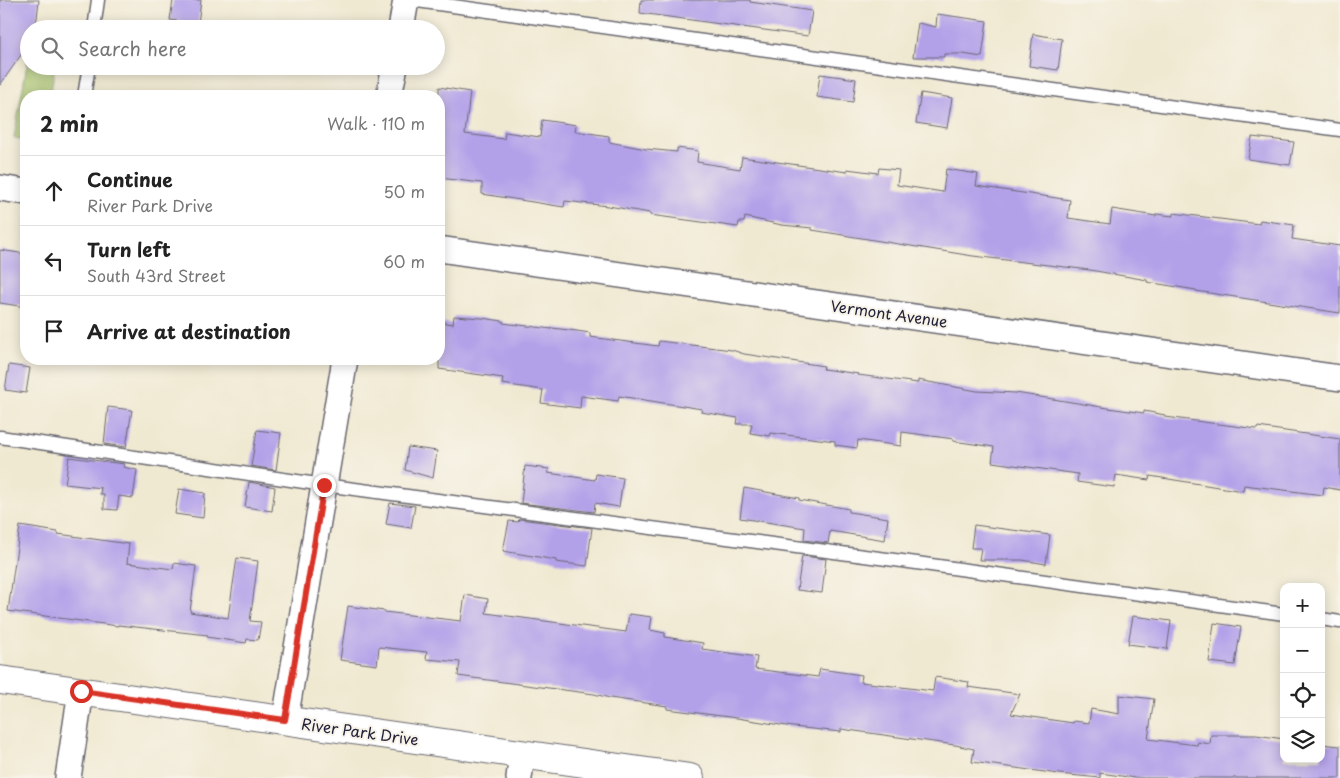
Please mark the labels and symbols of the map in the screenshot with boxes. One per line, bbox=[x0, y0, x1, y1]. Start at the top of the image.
street label: Vermont Avenue bbox=[829, 293, 949, 333]
route end bbox=[313, 474, 336, 497]
route start bbox=[70, 680, 93, 703]
street label: River Park Drive bbox=[300, 711, 420, 751]

